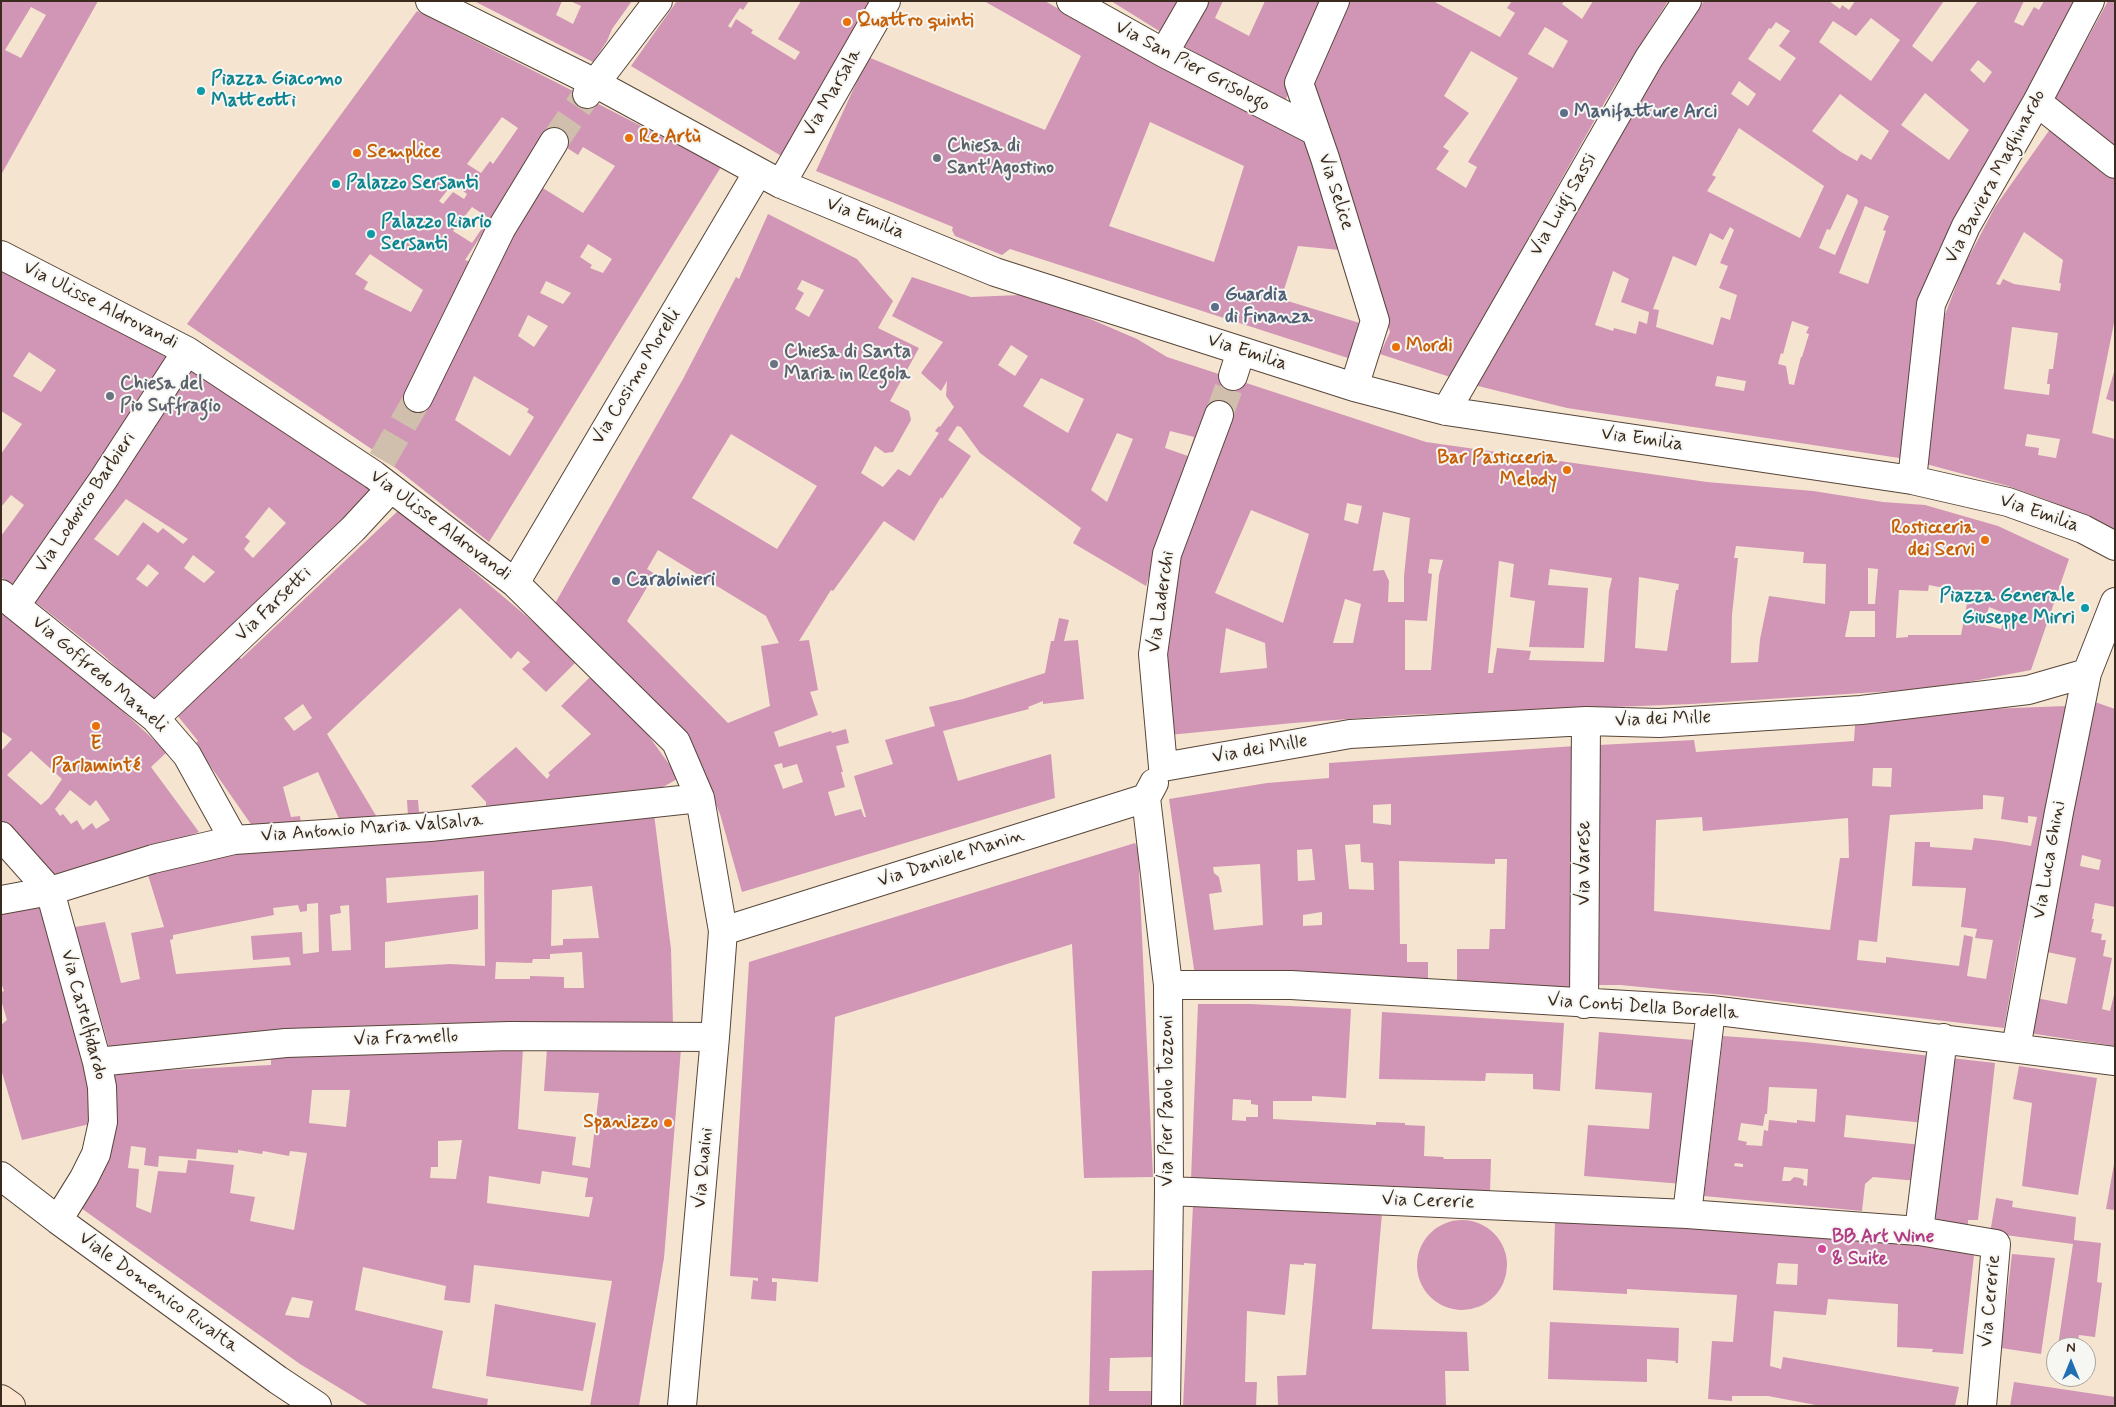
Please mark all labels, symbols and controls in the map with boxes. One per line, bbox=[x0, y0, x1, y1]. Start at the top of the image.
place label: Quattro quinti bbox=[857, 11, 974, 33]
marker: Quattro quinti bbox=[841, 16, 853, 28]
street label: Via San Pier Grisologo bbox=[1111, 16, 1273, 118]
street label: Via Marsala bbox=[799, 45, 867, 141]
place label: Piazza Giacomo Matteotti bbox=[211, 69, 342, 113]
marker: Piazza Giacomo Matteotti bbox=[195, 85, 207, 97]
street label: Via Baviera Maghinardo bbox=[1940, 86, 2052, 268]
place label: Manifatture Arci bbox=[1574, 102, 1717, 124]
marker: Manifatture Arci bbox=[1558, 107, 1570, 119]
place label: Re Artù bbox=[639, 127, 701, 149]
marker: Re Artù bbox=[623, 132, 635, 144]
place label: Chiesa di Sant'Agostino bbox=[947, 136, 1054, 180]
place label: Semplice bbox=[367, 142, 441, 164]
marker: Semplice bbox=[351, 147, 363, 159]
street label: Via Luigi Sassi bbox=[1525, 150, 1603, 260]
street label: Via Selice bbox=[1312, 151, 1358, 233]
marker: Chiesa di Sant'Agostino bbox=[931, 152, 943, 164]
place label: Palazzo Sersanti bbox=[346, 173, 478, 195]
marker: Palazzo Sersanti bbox=[330, 178, 342, 190]
street label: Via Emilia bbox=[822, 193, 908, 245]
place label: Palazzo Riario Sersanti bbox=[381, 212, 492, 256]
marker: Palazzo Riario Sersanti bbox=[365, 228, 377, 240]
street label: Via Ulisse Aldrovandi bbox=[19, 257, 181, 355]
place label: Guardia di Finanza bbox=[1225, 285, 1312, 329]
marker: Guardia di Finanza bbox=[1209, 301, 1221, 313]
street label: Via Cosimo Morelli bbox=[587, 305, 687, 449]
street label: Via Emilia bbox=[1204, 329, 1290, 377]
place label: Mordi bbox=[1406, 336, 1453, 358]
marker: Mordi bbox=[1390, 341, 1402, 353]
place label: Chiesa di Santa Maria in Regola bbox=[784, 342, 911, 386]
marker: Chiesa di Santa Maria in Regola bbox=[768, 358, 780, 370]
place label: Chiesa del Pio Suffragio bbox=[120, 374, 221, 418]
marker: Chiesa del Pio Suffragio bbox=[104, 390, 116, 402]
street label: Via Emilia bbox=[1600, 423, 1684, 457]
street label: Via Lodovico Barbieri bbox=[31, 428, 141, 578]
place label: Bar Pasticceria Melody bbox=[1437, 448, 1557, 492]
marker: Bar Pasticceria Melody bbox=[1561, 464, 1573, 476]
street label: Via Ulisse Aldrovandi bbox=[365, 465, 515, 587]
street label: Via Emilia bbox=[1996, 490, 2082, 538]
place label: Rosticceria dei Servi bbox=[1891, 518, 1975, 562]
marker: Rosticceria dei Servi bbox=[1979, 534, 1991, 546]
street label: Via Laderchi bbox=[1144, 550, 1180, 654]
street label: Via Farsetti bbox=[231, 563, 317, 647]
place label: Carabinieri bbox=[626, 570, 715, 592]
marker: Carabinieri bbox=[610, 575, 622, 587]
place label: Piazza Generale Giuseppe Mirri bbox=[1940, 586, 2075, 630]
marker: Piazza Generale Giuseppe Mirri bbox=[2079, 602, 2091, 614]
street label: Via Goffredo Mameli bbox=[26, 612, 172, 738]
street label: Via dei Mille bbox=[1614, 707, 1712, 733]
marker: E Parlaminté bbox=[90, 720, 102, 732]
street label: Via dei Mille bbox=[1210, 730, 1310, 770]
place label: E Parlaminté bbox=[52, 734, 140, 778]
street label: Via Luca Ghini bbox=[2028, 799, 2072, 921]
street label: Via Antonio Maria Valsalva bbox=[260, 810, 484, 848]
street label: Via Varese bbox=[1574, 820, 1596, 906]
street label: Via Daniele Manin bbox=[875, 825, 1027, 893]
street label: Via Castelfidardo bbox=[55, 947, 111, 1083]
street label: Via Conti Della Bordella bbox=[1547, 990, 1739, 1026]
street label: Via Pier Paolo Tozzoni bbox=[1157, 1015, 1179, 1187]
street label: Via Framello bbox=[353, 1026, 459, 1052]
place label: Spanizzo bbox=[583, 1112, 658, 1134]
marker: Spanizzo bbox=[662, 1117, 674, 1129]
street label: Via Quaini bbox=[689, 1127, 719, 1209]
street label: Via Cererie bbox=[1381, 1189, 1475, 1215]
street label: Viale Domenico Rivalta bbox=[74, 1227, 242, 1359]
place label: BB Art Wine & Suite bbox=[1832, 1227, 1934, 1271]
marker: BB Art Wine & Suite bbox=[1816, 1243, 1828, 1255]
street label: Via Cererie bbox=[1976, 1254, 2006, 1348]
north arrow bbox=[2046, 1337, 2096, 1387]
text: N bbox=[2066, 1339, 2076, 1357]

